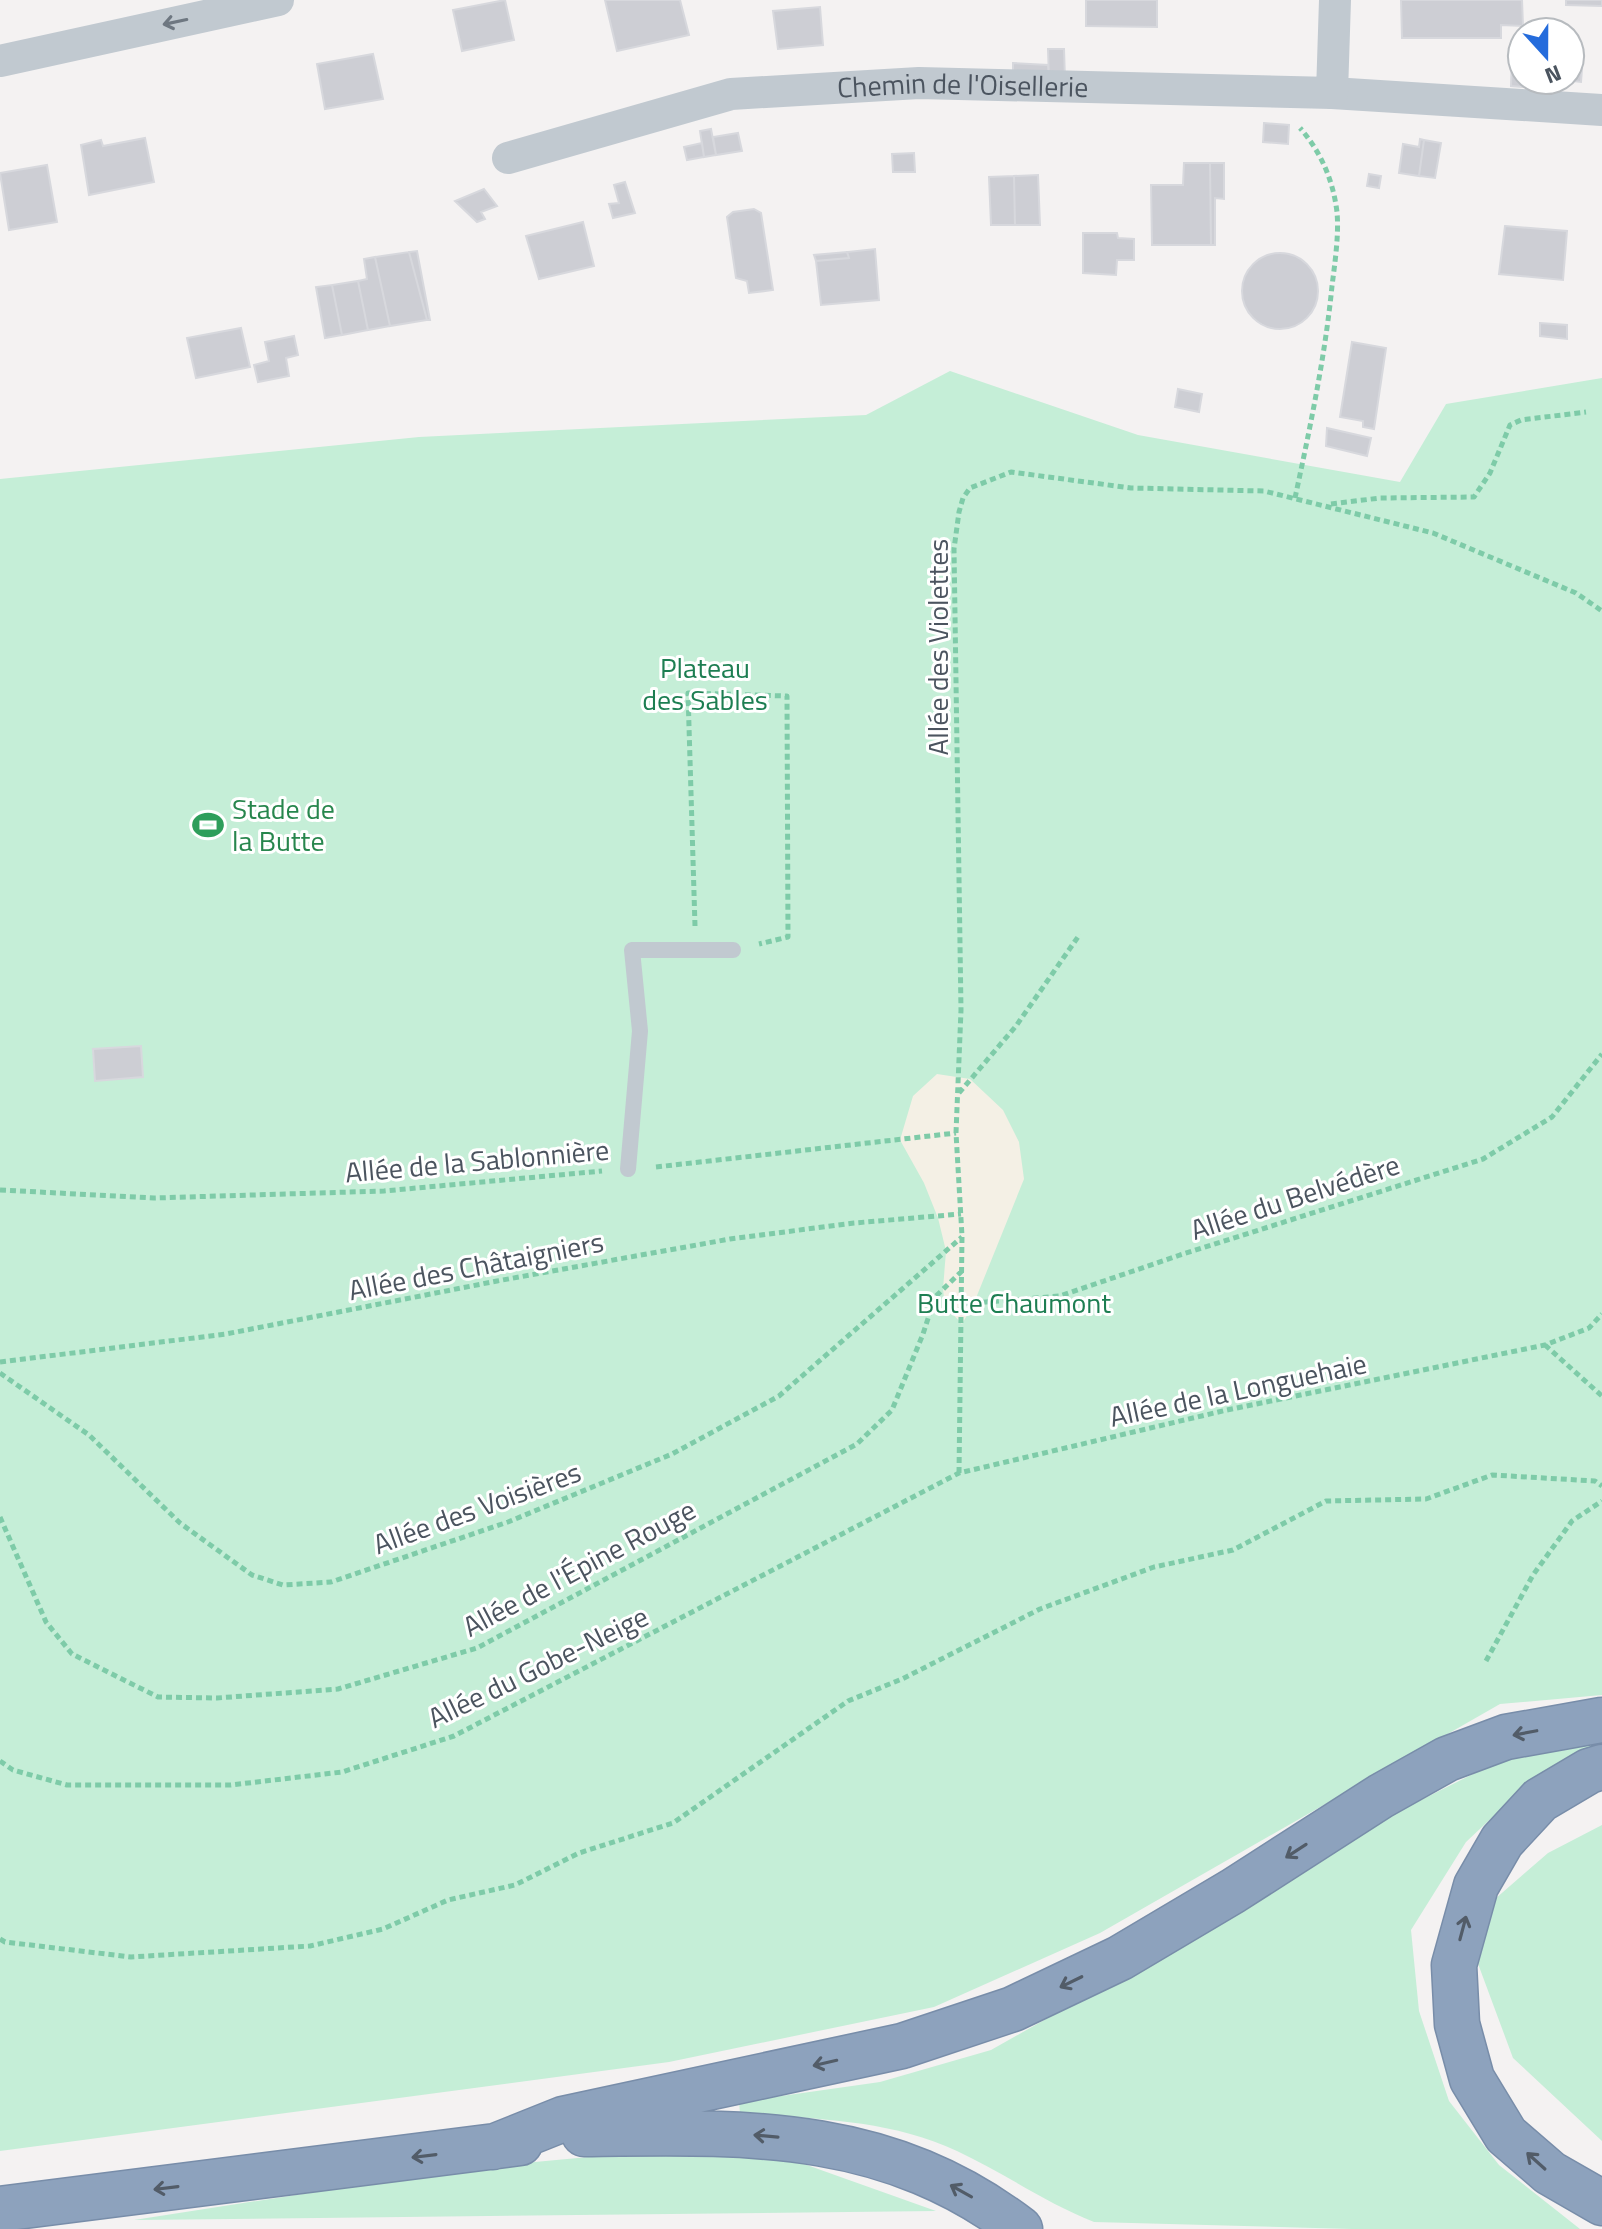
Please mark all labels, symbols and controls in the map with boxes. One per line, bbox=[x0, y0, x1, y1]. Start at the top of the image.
one-way arrow bbox=[162, 15, 188, 30]
north arrow bbox=[1506, 16, 1586, 96]
text: N bbox=[1540, 56, 1566, 93]
street label: Chemin de l'Oisellerie bbox=[836, 61, 1089, 109]
street label: Allée des Violettes bbox=[916, 539, 959, 755]
park label: Plateau des Sables bbox=[642, 646, 768, 721]
place label: Stade de la Butte bbox=[232, 787, 335, 862]
sports icon: Stade de la Butte bbox=[191, 808, 225, 842]
street label: Allée de la Sablonnière bbox=[343, 1128, 611, 1193]
street label: Allée du Belvédère bbox=[1185, 1142, 1405, 1251]
street label: Allée des Châtaigniers bbox=[345, 1220, 607, 1311]
park label: Butte Chaumont bbox=[917, 1281, 1111, 1324]
street label: Allée de la Longuehaie bbox=[1105, 1341, 1370, 1438]
street label: Allée des Voisières bbox=[367, 1450, 587, 1565]
street label: Allée de l'Épine Rouge bbox=[455, 1488, 703, 1647]
street label: Allée du Gobe-Neige bbox=[420, 1594, 655, 1739]
one-way arrow bbox=[1513, 1727, 1539, 1742]
one-way arrow bbox=[1285, 1843, 1307, 1860]
one-way arrow bbox=[1457, 1915, 1472, 1941]
one-way arrow bbox=[1059, 1975, 1083, 1990]
one-way arrow bbox=[813, 2056, 838, 2071]
one-way arrow bbox=[753, 2128, 780, 2143]
one-way arrow bbox=[411, 2148, 437, 2163]
one-way arrow bbox=[1527, 2153, 1547, 2171]
one-way arrow bbox=[153, 2181, 180, 2196]
one-way arrow bbox=[950, 2183, 973, 2199]

